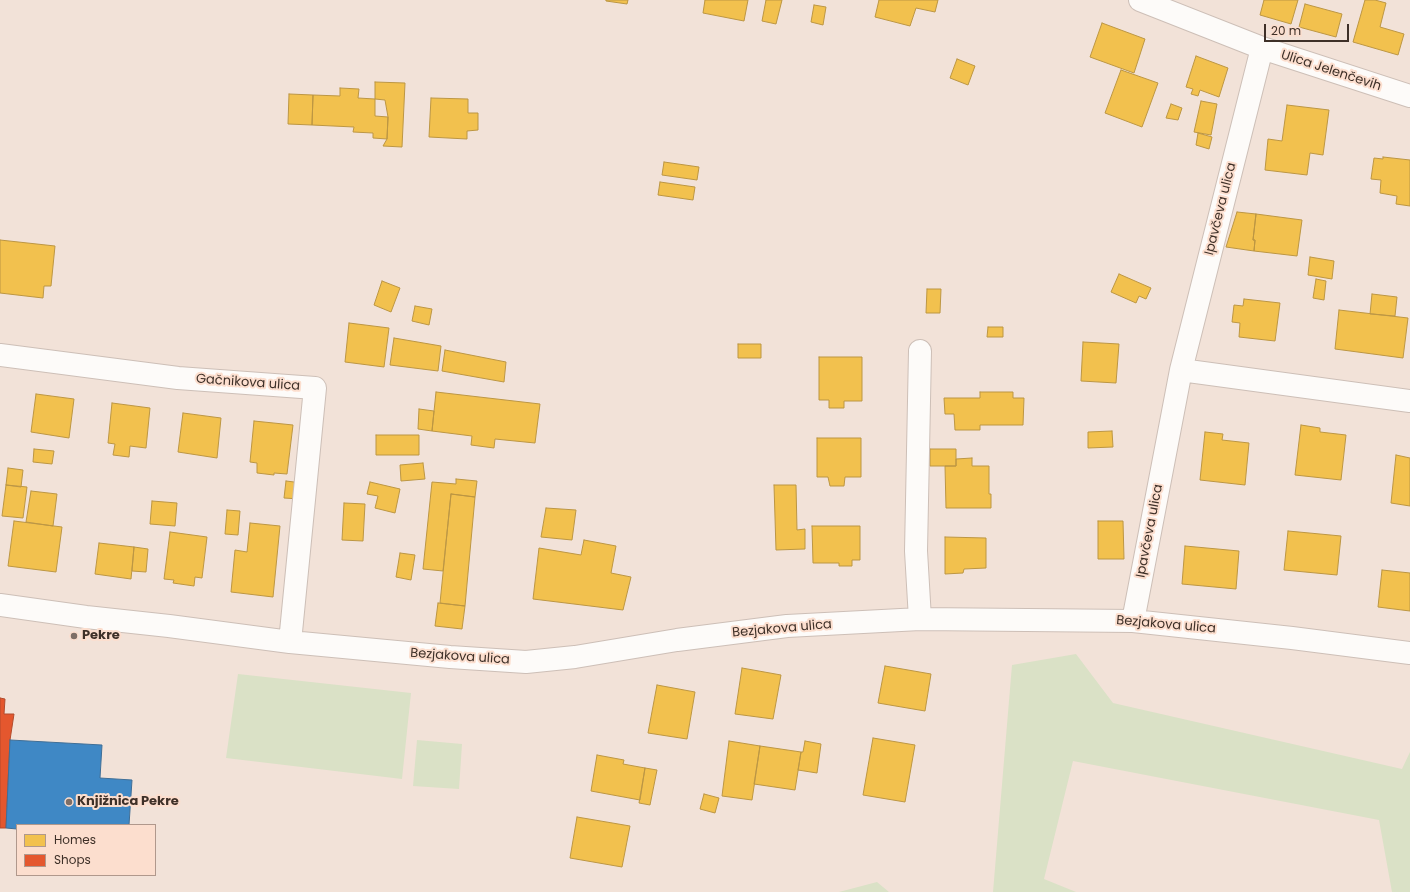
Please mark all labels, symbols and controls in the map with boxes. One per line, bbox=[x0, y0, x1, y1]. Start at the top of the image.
scale bar bbox=[1266, 16, 1351, 42]
text: 20 m bbox=[1271, 22, 1301, 39]
street label: Ulica Jelenčevih bbox=[1279, 47, 1383, 95]
street label: Ipavčeva ulica bbox=[1202, 161, 1240, 257]
street label: Gačnikova ulica bbox=[195, 372, 301, 394]
street label: Ipavčeva ulica bbox=[1133, 483, 1167, 579]
street label: Bezjakova ulica bbox=[1116, 613, 1216, 637]
street label: Bezjakova ulica bbox=[732, 617, 832, 641]
place label: Pekre bbox=[82, 628, 120, 644]
marker: Pekre bbox=[69, 631, 79, 641]
street label: Bezjakova ulica bbox=[410, 646, 510, 668]
place label: Knjižnica Pekre bbox=[77, 794, 179, 810]
marker: Knjižnica Pekre bbox=[64, 797, 74, 807]
legend bbox=[16, 824, 156, 876]
text: Homes bbox=[54, 831, 96, 848]
text: Shops bbox=[54, 851, 91, 868]

